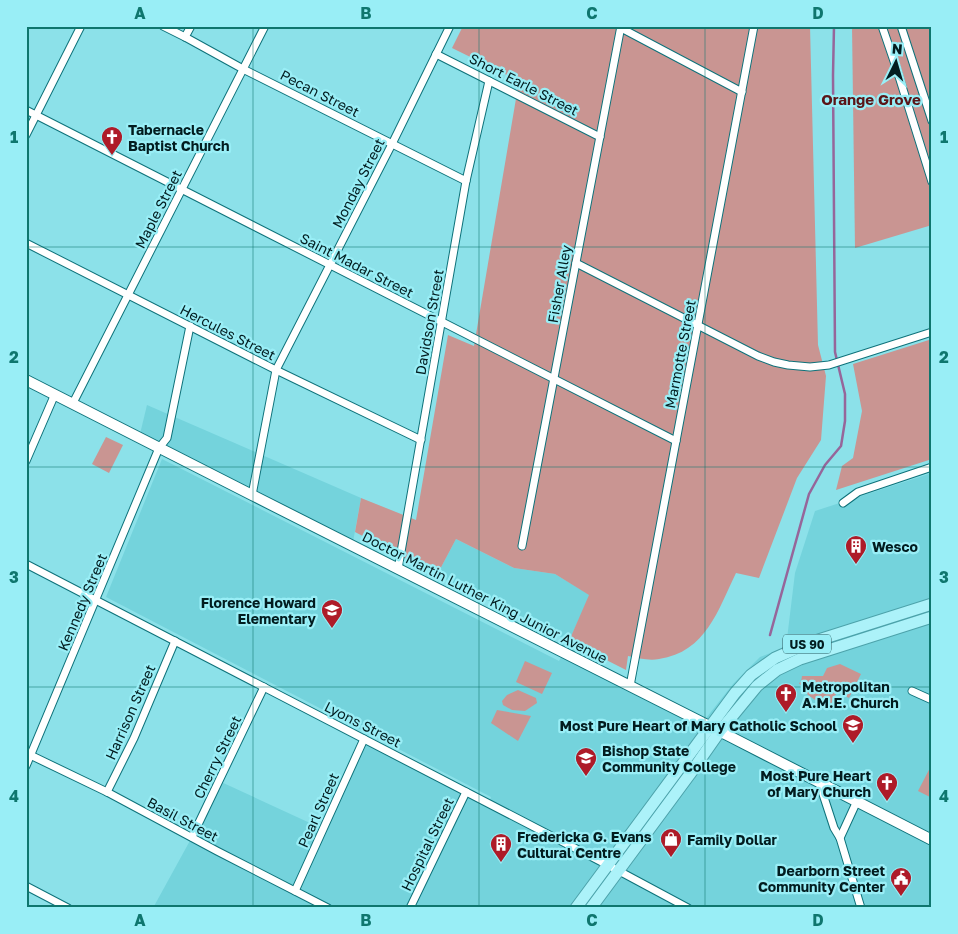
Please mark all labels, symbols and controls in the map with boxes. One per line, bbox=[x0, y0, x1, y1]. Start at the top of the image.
text: A bbox=[134, 3, 146, 23]
text: B bbox=[360, 3, 372, 23]
text: C bbox=[586, 3, 598, 23]
text: D bbox=[812, 3, 824, 23]
north arrow bbox=[870, 38, 920, 88]
text: N bbox=[891, 40, 903, 57]
street label: Short Earle Street bbox=[467, 49, 581, 119]
street label: Pecan Street bbox=[278, 66, 362, 120]
district label: Orange Grove bbox=[821, 90, 921, 108]
place label: Tabernacle Baptist Church bbox=[128, 121, 229, 154]
church icon: Tabernacle Baptist Church bbox=[100, 125, 124, 156]
text: 1 bbox=[10, 127, 18, 147]
text: 1 bbox=[940, 127, 948, 147]
street label: Monday Street bbox=[328, 135, 388, 231]
street label: Maple Street bbox=[131, 167, 185, 251]
street label: Saint Madar Street bbox=[297, 229, 417, 301]
street label: Fisher Alley bbox=[544, 244, 574, 324]
street label: Davidson Street bbox=[411, 268, 447, 376]
street label: Marmotte Street bbox=[661, 298, 699, 410]
street label: Hercules Street bbox=[177, 301, 279, 363]
text: 2 bbox=[9, 347, 19, 367]
text: 2 bbox=[939, 347, 949, 367]
street label: Doctor Martin Luther King Junior Avenue bbox=[360, 527, 610, 667]
building icon: Wesco bbox=[844, 534, 868, 565]
place label: Wesco bbox=[872, 538, 918, 555]
street label: Kennedy Street bbox=[54, 551, 110, 653]
text: 3 bbox=[9, 567, 19, 587]
text: 3 bbox=[939, 567, 949, 587]
place label: Florence Howard Elementary bbox=[201, 594, 317, 627]
school or university icon: Florence Howard Elementary bbox=[320, 598, 344, 629]
road number: US 90 bbox=[783, 634, 831, 654]
street label: Harrison Street bbox=[101, 662, 159, 762]
place label: Metropolitan A.M.E. Church bbox=[802, 678, 899, 711]
church icon: Metropolitan A.M.E. Church bbox=[774, 682, 798, 713]
street label: Lyons Street bbox=[322, 697, 404, 751]
street label: Cherry Street bbox=[190, 713, 244, 801]
school or university icon: Most Pure Heart of Mary Catholic School bbox=[841, 713, 865, 744]
place label: Most Pure Heart of Mary Catholic School bbox=[559, 717, 837, 734]
place label: Bishop State Community College bbox=[602, 742, 736, 775]
school or university icon: Bishop State Community College bbox=[574, 746, 598, 777]
place label: Most Pure Heart of Mary Church bbox=[760, 767, 871, 800]
street label: Pearl Street bbox=[294, 770, 342, 850]
church icon: Most Pure Heart of Mary Church bbox=[875, 771, 899, 802]
text: 4 bbox=[9, 786, 19, 806]
text: 4 bbox=[939, 786, 949, 806]
street label: Basil Street bbox=[145, 793, 221, 845]
street label: Hospital Street bbox=[397, 795, 457, 893]
shop icon: Family Dollar bbox=[659, 827, 683, 858]
place label: Fredericka G. Evans Cultural Centre bbox=[517, 828, 652, 861]
place label: Family Dollar bbox=[687, 831, 777, 848]
building icon: Fredericka G. Evans Cultural Centre bbox=[489, 832, 513, 863]
place label: Dearborn Street Community Center bbox=[758, 862, 886, 895]
public building icon: Dearborn Street Community Center bbox=[889, 866, 913, 897]
text: A bbox=[134, 910, 146, 930]
text: B bbox=[360, 910, 372, 930]
text: C bbox=[586, 910, 598, 930]
text: D bbox=[812, 910, 824, 930]

